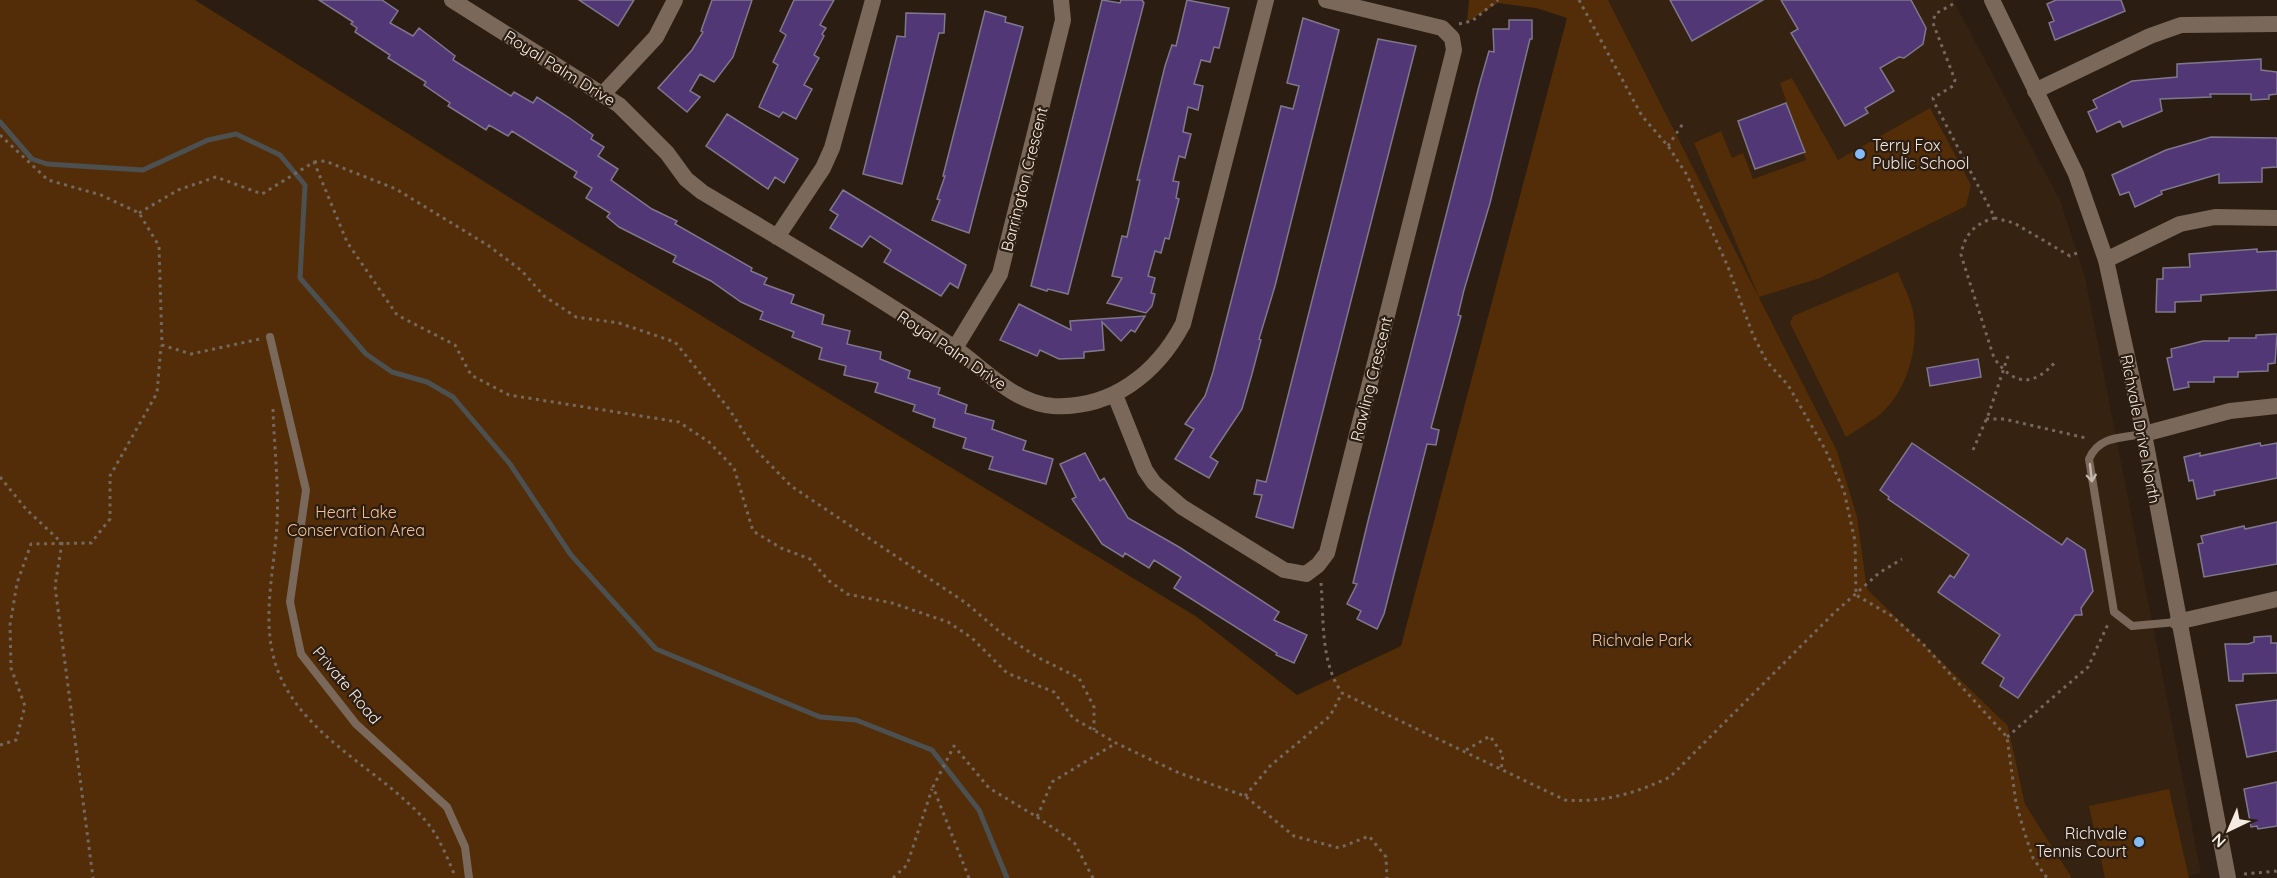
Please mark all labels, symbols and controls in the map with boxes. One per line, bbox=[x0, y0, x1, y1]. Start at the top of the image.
street label: Royal Palm Drive bbox=[501, 26, 619, 110]
street label: Barrington Crescent bbox=[996, 105, 1052, 253]
place label: Terry Fox Public School bbox=[1872, 135, 1969, 173]
marker: Terry Fox Public School bbox=[1853, 147, 1867, 161]
street label: Royal Palm Drive bbox=[894, 306, 1010, 394]
street label: Rawling Crescent bbox=[1346, 315, 1396, 443]
street label: Richvale Drive North bbox=[2117, 353, 2165, 505]
one-way arrow bbox=[2085, 463, 2096, 482]
park label: Heart Lake Conservation Area bbox=[287, 502, 425, 540]
park label: Richvale Park bbox=[1592, 630, 1692, 650]
street label: Private Road bbox=[309, 642, 385, 728]
north arrow bbox=[2199, 800, 2259, 860]
place label: Richvale Tennis Court bbox=[2036, 823, 2127, 861]
text: N bbox=[2207, 830, 2230, 852]
marker: Richvale Tennis Court bbox=[2132, 835, 2146, 849]

